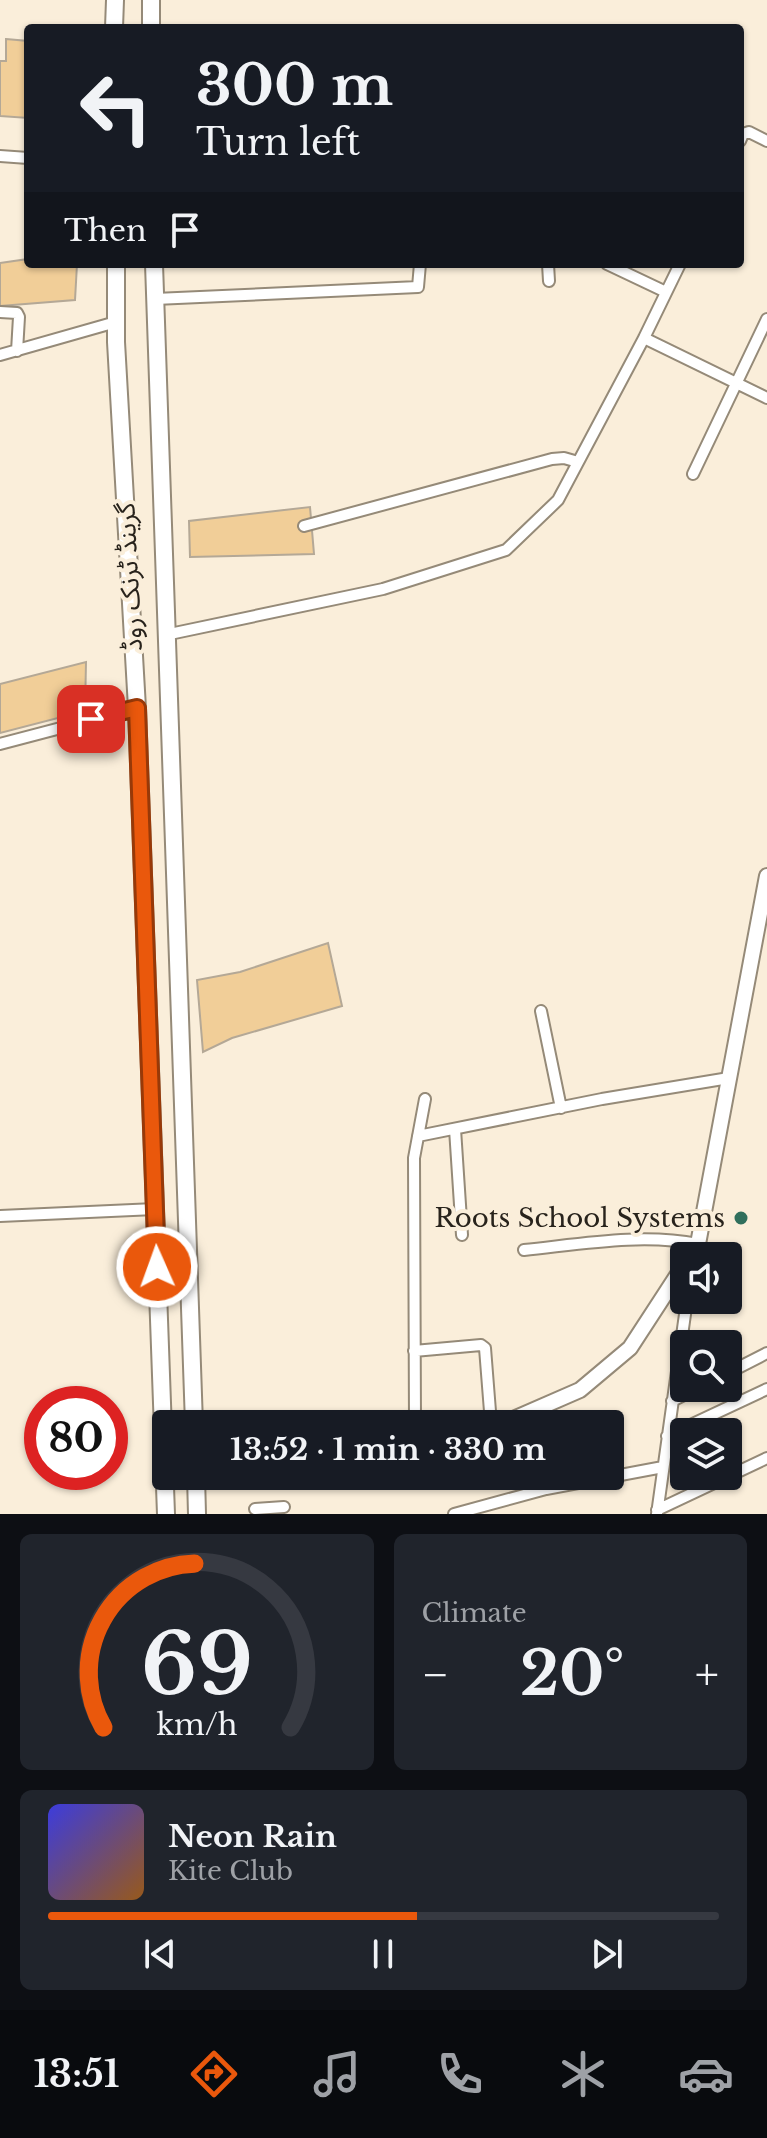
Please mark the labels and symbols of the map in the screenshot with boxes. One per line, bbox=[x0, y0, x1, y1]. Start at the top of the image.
street label: گرینڈ ٹرنک روڈ bbox=[109, 502, 149, 652]
pin bbox=[57, 685, 125, 753]
place label: Roots School Systems bbox=[434, 1202, 725, 1234]
marker: Roots School Systems bbox=[732, 1209, 750, 1227]
position arrow bbox=[115, 1225, 199, 1309]
speed limit sign: 80 bbox=[24, 1386, 128, 1490]

